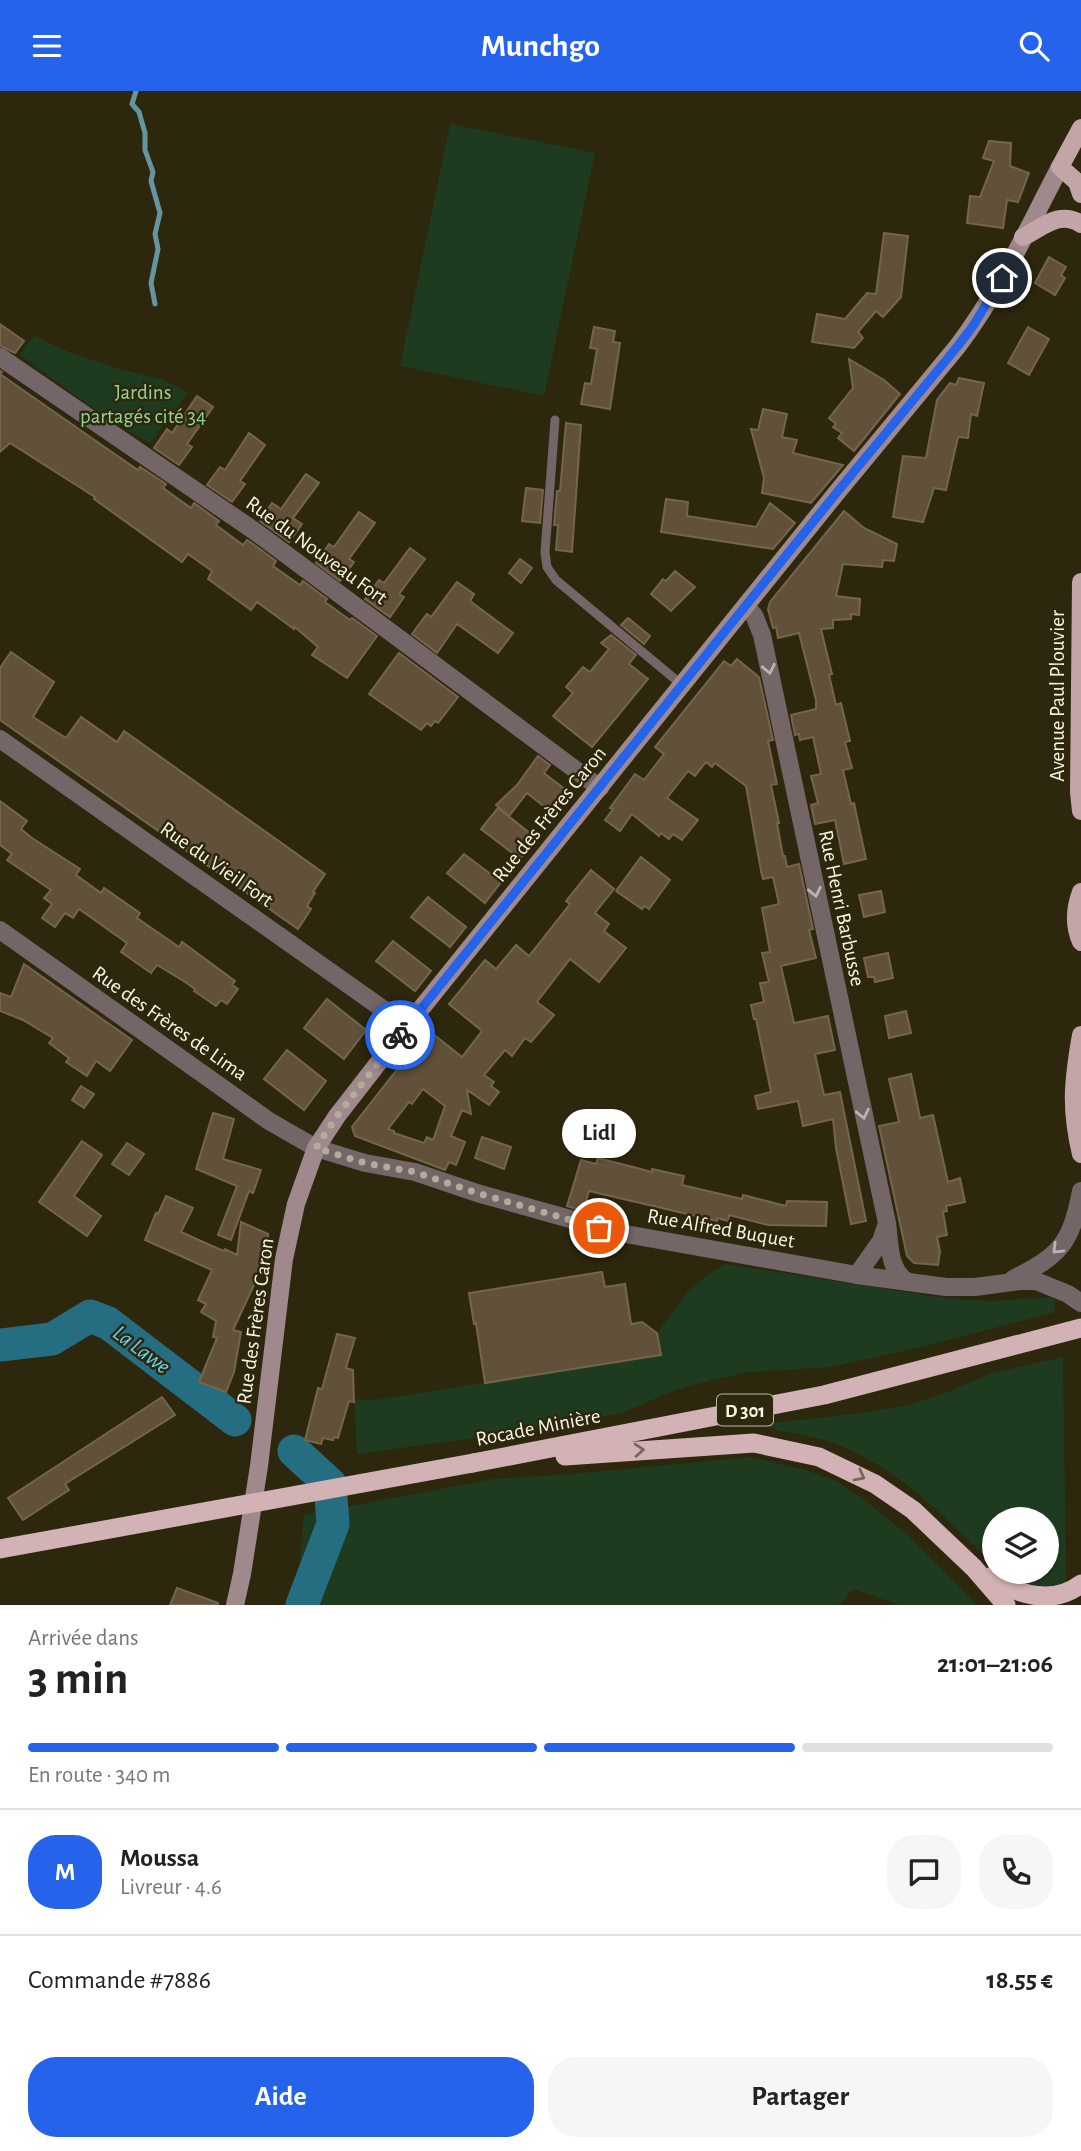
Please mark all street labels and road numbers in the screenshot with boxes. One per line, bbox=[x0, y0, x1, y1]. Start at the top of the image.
street label: Rue du Nouveau Fort bbox=[242, 492, 391, 609]
street label: Avenue Paul Plouvier bbox=[1047, 610, 1068, 782]
street label: Rue des Frères Caron bbox=[489, 743, 610, 886]
street label: Rue du Vieil Fort bbox=[156, 818, 277, 911]
street label: Rue Henri Barbusse bbox=[815, 828, 868, 988]
street label: Rue des Frères de Lima bbox=[88, 962, 251, 1085]
street label: Rue Alfred Buquet bbox=[646, 1205, 797, 1252]
street label: Rue des Frères Caron bbox=[233, 1237, 278, 1405]
road number: D 301 bbox=[717, 1394, 773, 1425]
street label: Rocade Minière bbox=[474, 1405, 602, 1450]

